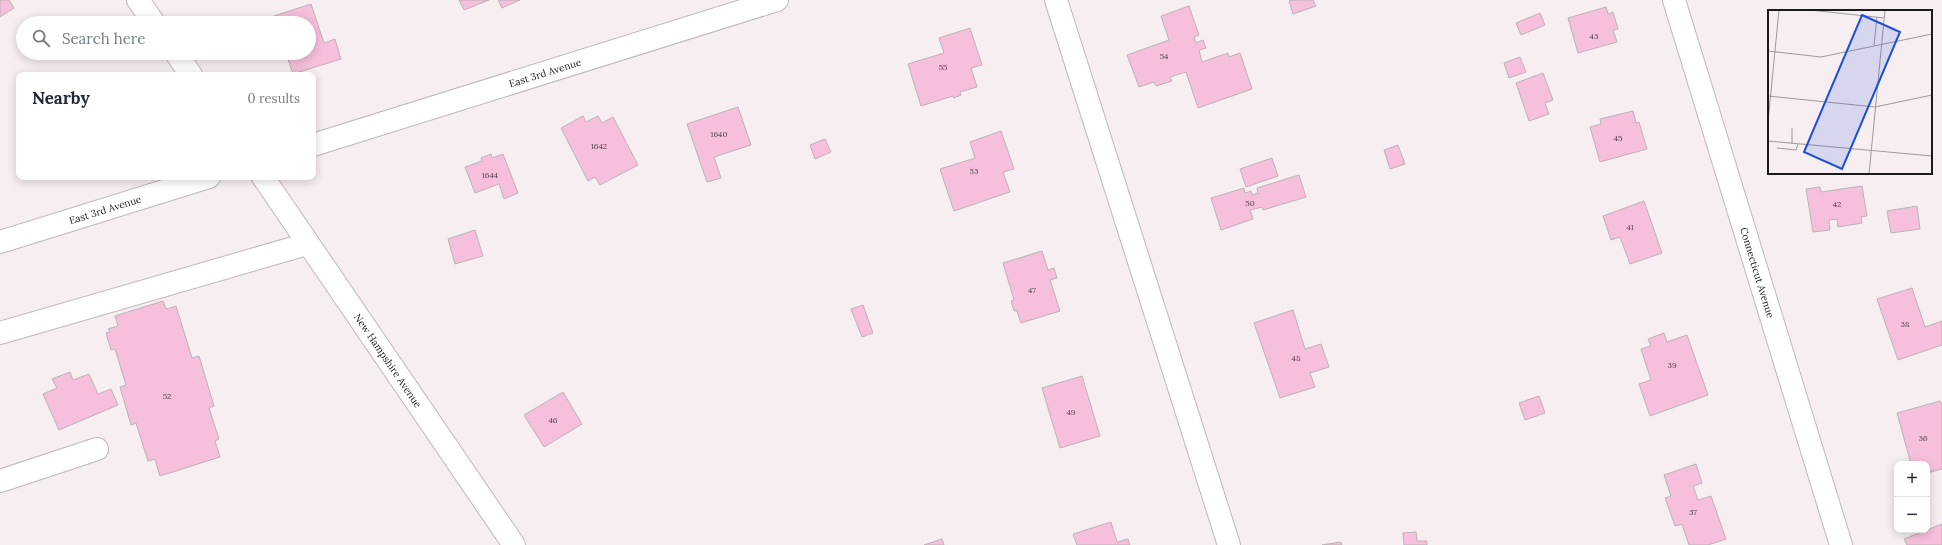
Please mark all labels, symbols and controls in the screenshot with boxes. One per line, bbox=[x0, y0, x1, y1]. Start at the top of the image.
inset map bbox=[1768, 10, 1932, 174]
search box bbox=[16, 16, 316, 60]
icon: search bbox=[30, 27, 52, 49]
text: Search here bbox=[62, 29, 145, 48]
house number: 43 bbox=[1590, 31, 1599, 41]
house number: 54 bbox=[1160, 51, 1169, 61]
street label: East 3rd Avenue bbox=[507, 55, 583, 90]
house number: 55 bbox=[939, 62, 947, 72]
text: Nearby bbox=[32, 87, 90, 109]
text: 0 results bbox=[248, 90, 300, 107]
house number: 1640 bbox=[711, 129, 727, 139]
house number: 45 bbox=[1614, 133, 1622, 143]
house number: 1642 bbox=[591, 141, 607, 151]
house number: 53 bbox=[970, 166, 979, 176]
house number: 1644 bbox=[482, 170, 499, 180]
street label: East 3rd Avenue bbox=[67, 192, 143, 227]
house number: 50 bbox=[1245, 198, 1255, 208]
house number: 42 bbox=[1833, 199, 1841, 209]
house number: 41 bbox=[1626, 222, 1634, 232]
street label: Connecticut Avenue bbox=[1737, 226, 1778, 320]
house number: 47 bbox=[1028, 285, 1036, 295]
street label: New Hampshire Avenue bbox=[351, 311, 425, 410]
house number: 38 bbox=[1901, 319, 1910, 329]
house number: 48 bbox=[1292, 353, 1301, 363]
house number: 39 bbox=[1667, 360, 1677, 370]
house number: 52 bbox=[163, 391, 171, 401]
house number: 49 bbox=[1067, 407, 1076, 417]
house number: 46 bbox=[549, 415, 558, 425]
house number: 36 bbox=[1918, 433, 1928, 443]
map controls bbox=[1894, 461, 1930, 533]
button: + bbox=[1894, 461, 1930, 497]
button: − bbox=[1894, 497, 1930, 533]
house number: 37 bbox=[1689, 507, 1697, 517]

